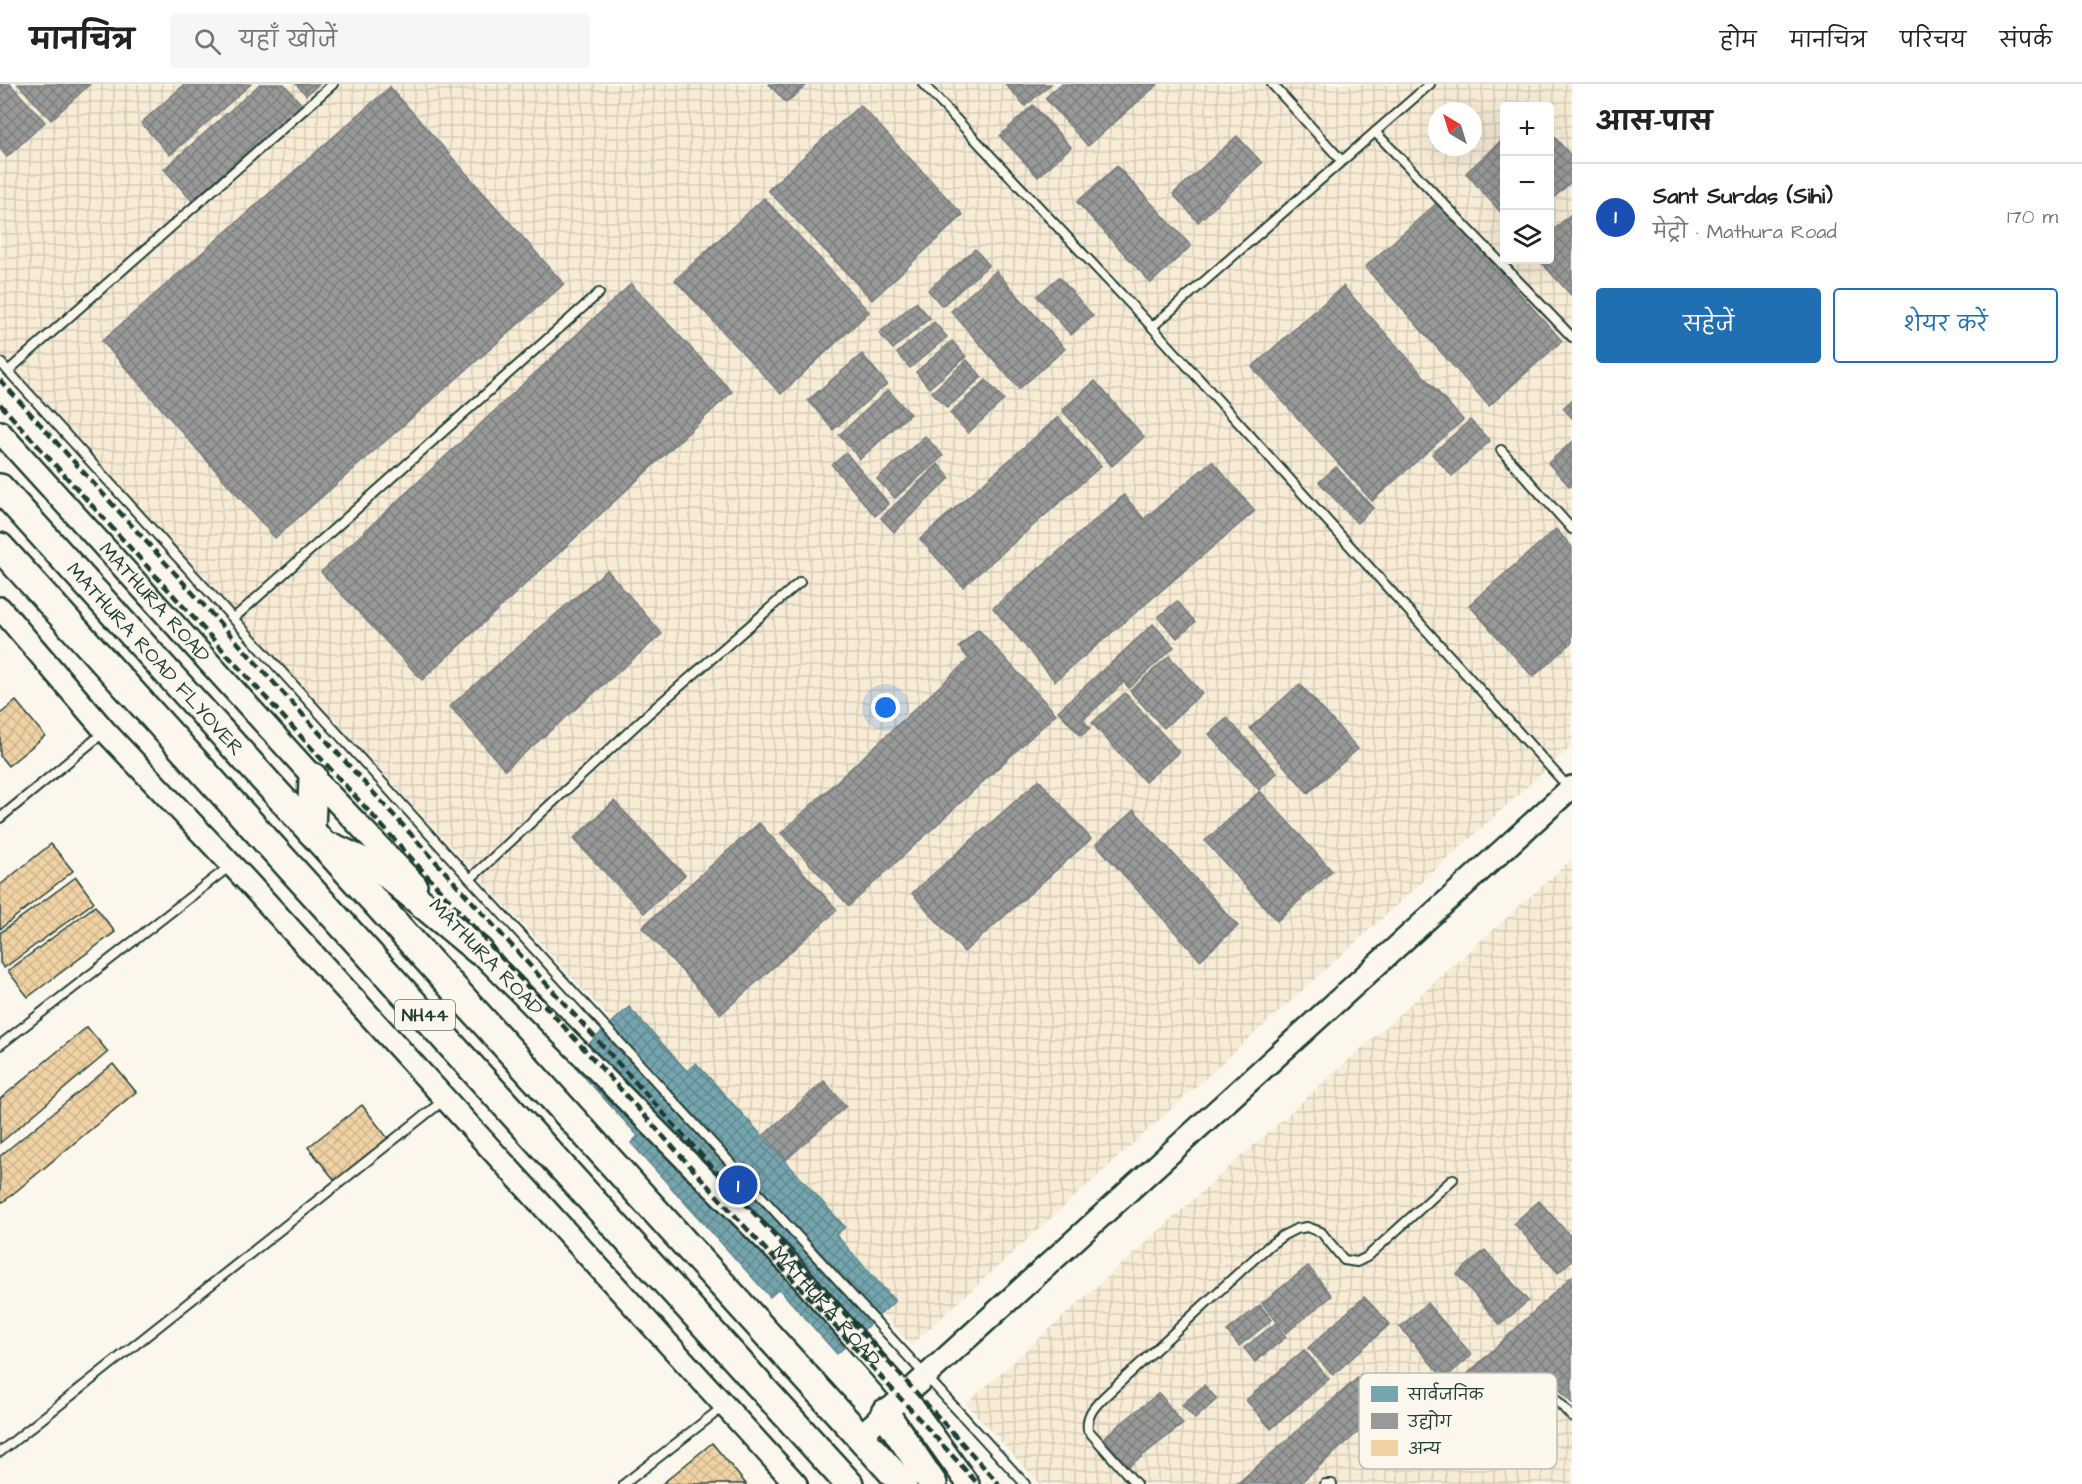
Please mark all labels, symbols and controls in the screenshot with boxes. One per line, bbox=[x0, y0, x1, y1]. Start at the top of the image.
search box bbox=[170, 14, 590, 68]
text: मानचित्र bbox=[30, 21, 134, 60]
icon: search bbox=[191, 25, 224, 58]
text: यहाँ खोजें bbox=[239, 25, 337, 56]
text: होम bbox=[1720, 26, 1757, 55]
text: मानचित्र bbox=[1790, 26, 1867, 55]
text: परिचय bbox=[1900, 26, 1966, 55]
text: संपर्क bbox=[1999, 26, 2052, 55]
north arrow bbox=[1428, 102, 1482, 156]
map controls bbox=[1500, 102, 1554, 264]
button: + bbox=[1500, 102, 1554, 156]
text: आस-पास bbox=[1596, 104, 1712, 140]
button: − bbox=[1500, 156, 1554, 210]
text: Sant Surdas (Sihi) bbox=[1653, 181, 1833, 212]
text: 1 bbox=[1614, 203, 1617, 231]
text: 170 m bbox=[2007, 203, 2058, 231]
button: layers bbox=[1500, 210, 1554, 264]
text: मेट्रो · Mathura Road bbox=[1653, 218, 1837, 246]
button: सहेजें bbox=[1596, 288, 1821, 363]
button: शेयर करें bbox=[1833, 288, 2058, 363]
street label: MATHURA ROAD bbox=[93, 536, 217, 669]
street label: MATHURA ROAD FLYOVER bbox=[60, 556, 250, 762]
your location bbox=[871, 693, 900, 722]
street label: MATHURA ROAD bbox=[423, 892, 549, 1022]
road number: NH44 bbox=[395, 1000, 455, 1030]
pin: 1 bbox=[718, 1162, 758, 1208]
street label: MATHURA ROAD bbox=[764, 1239, 887, 1373]
legend bbox=[1359, 1373, 1557, 1469]
text: सार्वजनिक bbox=[1407, 1382, 1485, 1406]
text: उद्योग bbox=[1407, 1410, 1453, 1433]
text: अन्य bbox=[1408, 1438, 1442, 1460]

